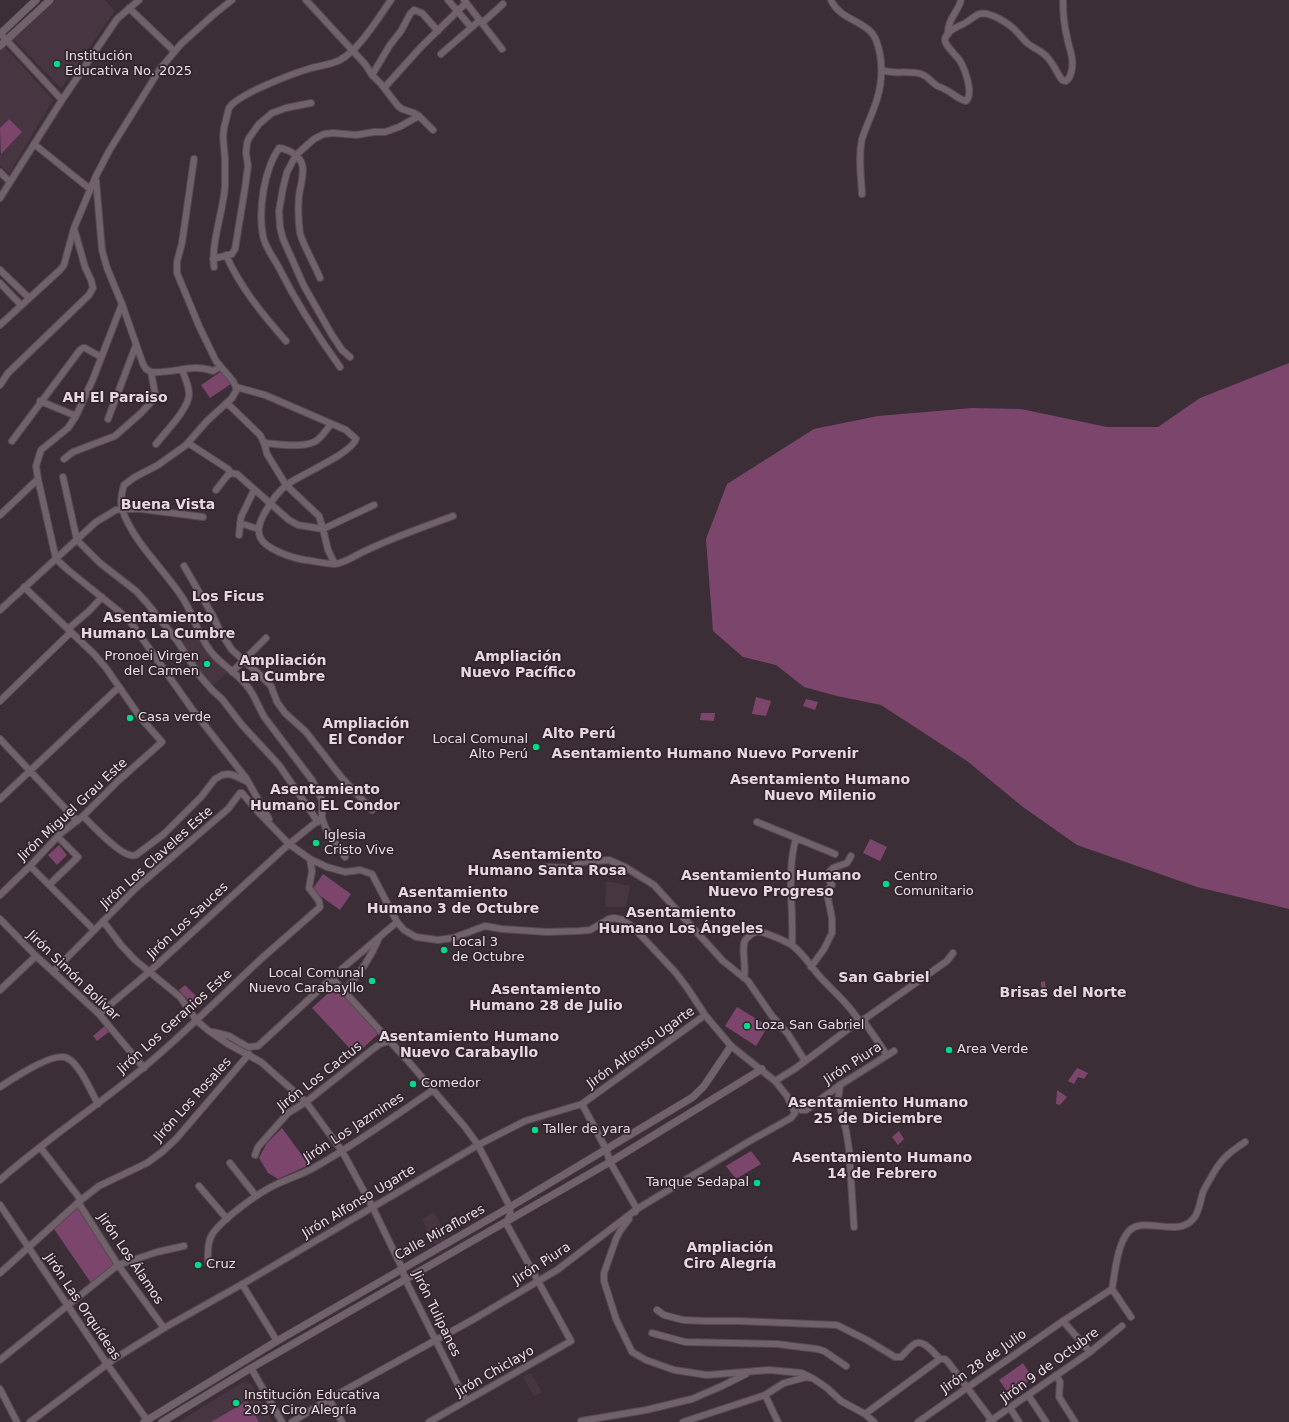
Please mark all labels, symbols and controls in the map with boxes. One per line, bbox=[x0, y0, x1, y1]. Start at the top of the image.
place label: Institución Educativa No. 2025 bbox=[65, 49, 192, 80]
marker: Institución Educativa No. 2025 bbox=[52, 59, 62, 69]
district label: AH El Paraiso bbox=[62, 390, 168, 406]
district label: Buena Vista bbox=[121, 497, 215, 513]
district label: Los Ficus bbox=[192, 589, 264, 605]
district label: Asentamiento Humano La Cumbre bbox=[81, 610, 235, 642]
place label: Pronoei Virgen del Carmen bbox=[105, 649, 199, 680]
district label: Ampliación Nuevo Pacífico bbox=[460, 649, 576, 682]
district label: Ampliación La Cumbre bbox=[239, 653, 327, 686]
marker: Pronoei Virgen del Carmen bbox=[202, 659, 212, 669]
place label: Casa verde bbox=[138, 710, 211, 726]
marker: Casa verde bbox=[125, 713, 135, 723]
district label: Ampliación El Condor bbox=[322, 716, 410, 748]
district label: Alto Perú bbox=[542, 726, 616, 742]
place label: Local Comunal Alto Perú bbox=[432, 732, 528, 763]
marker: Local Comunal Alto Perú bbox=[531, 742, 541, 752]
district label: Asentamiento Humano Nuevo Porvenir bbox=[552, 746, 858, 762]
street label: Jirón Miguel Grau Este bbox=[15, 755, 131, 865]
district label: Asentamiento Humano Nuevo Milenio bbox=[730, 772, 910, 804]
district label: Asentamiento Humano EL Condor bbox=[250, 782, 400, 814]
street label: Jirón Los Claveles Este bbox=[98, 803, 216, 913]
place label: Iglesia Cristo Vive bbox=[324, 828, 394, 859]
marker: Iglesia Cristo Vive bbox=[311, 838, 321, 848]
district label: Asentamiento Humano Santa Rosa bbox=[468, 847, 626, 880]
district label: Asentamiento Humano Nuevo Progreso bbox=[681, 868, 861, 900]
place label: Centro Comunitario bbox=[894, 869, 974, 900]
street label: Jirón Los Sauces bbox=[144, 879, 232, 963]
marker: Centro Comunitario bbox=[881, 879, 891, 889]
district label: Asentamiento Humano 3 de Octubre bbox=[367, 885, 539, 918]
district label: Asentamiento Humano Los Ángeles bbox=[599, 905, 763, 938]
street label: Jirón Simón Bolívar bbox=[23, 928, 123, 1024]
place label: Local 3 de Octubre bbox=[452, 935, 524, 966]
marker: Local 3 de Octubre bbox=[439, 945, 449, 955]
street label: Jirón Los Geranios Este bbox=[114, 966, 236, 1078]
place label: Local Comunal Nuevo Carabayllo bbox=[249, 966, 364, 997]
district label: San Gabriel bbox=[838, 970, 930, 986]
marker: Local Comunal Nuevo Carabayllo bbox=[367, 976, 377, 986]
district label: Asentamiento Humano 28 de Julio bbox=[469, 982, 623, 1014]
district label: Brisas del Norte bbox=[1000, 985, 1126, 1001]
street label: Jirón Alfonso Ugarte bbox=[584, 1004, 698, 1092]
place label: Loza San Gabriel bbox=[755, 1018, 864, 1034]
marker: Loza San Gabriel bbox=[742, 1021, 752, 1031]
district label: Asentamiento Humano Nuevo Carabayllo bbox=[379, 1029, 559, 1062]
street label: Jirón Los Cactus bbox=[275, 1039, 365, 1115]
street label: Jirón Piura bbox=[821, 1040, 885, 1088]
place label: Area Verde bbox=[957, 1042, 1028, 1058]
marker: Area Verde bbox=[944, 1045, 954, 1055]
street label: Jirón Los Rosales bbox=[151, 1055, 235, 1145]
place label: Comedor bbox=[421, 1076, 480, 1092]
marker: Comedor bbox=[408, 1079, 418, 1089]
street label: Jirón Los Jazmines bbox=[301, 1090, 407, 1166]
district label: Asentamiento Humano 25 de Diciembre bbox=[788, 1095, 968, 1128]
place label: Taller de yara bbox=[543, 1122, 631, 1138]
marker: Taller de yara bbox=[530, 1125, 540, 1135]
district label: Asentamiento Humano 14 de Febrero bbox=[792, 1150, 972, 1182]
street label: Jirón Alfonso Ugarte bbox=[300, 1162, 418, 1242]
place label: Tanque Sedapal bbox=[646, 1175, 749, 1191]
marker: Tanque Sedapal bbox=[752, 1178, 762, 1188]
street label: Calle Miraflores bbox=[392, 1202, 488, 1264]
street label: Jirón Los Álamos bbox=[94, 1210, 166, 1308]
street label: Jirón Piura bbox=[510, 1240, 574, 1288]
district label: Ampliación Ciro Alegría bbox=[684, 1240, 776, 1272]
street label: Jirón Las Orquídeas bbox=[40, 1251, 124, 1363]
place label: Cruz bbox=[206, 1257, 235, 1273]
marker: Cruz bbox=[193, 1260, 203, 1270]
street label: Jirón Tulipanes bbox=[408, 1269, 464, 1359]
street label: Jirón 9 de Octubre bbox=[998, 1325, 1102, 1407]
street label: Jirón 28 de Julio bbox=[938, 1327, 1030, 1397]
street label: Jirón Chiclayo bbox=[453, 1343, 537, 1401]
place label: Institución Educativa 2037 Ciro Alegría bbox=[244, 1388, 380, 1419]
marker: Institución Educativa 2037 Ciro Alegría bbox=[231, 1398, 241, 1408]

